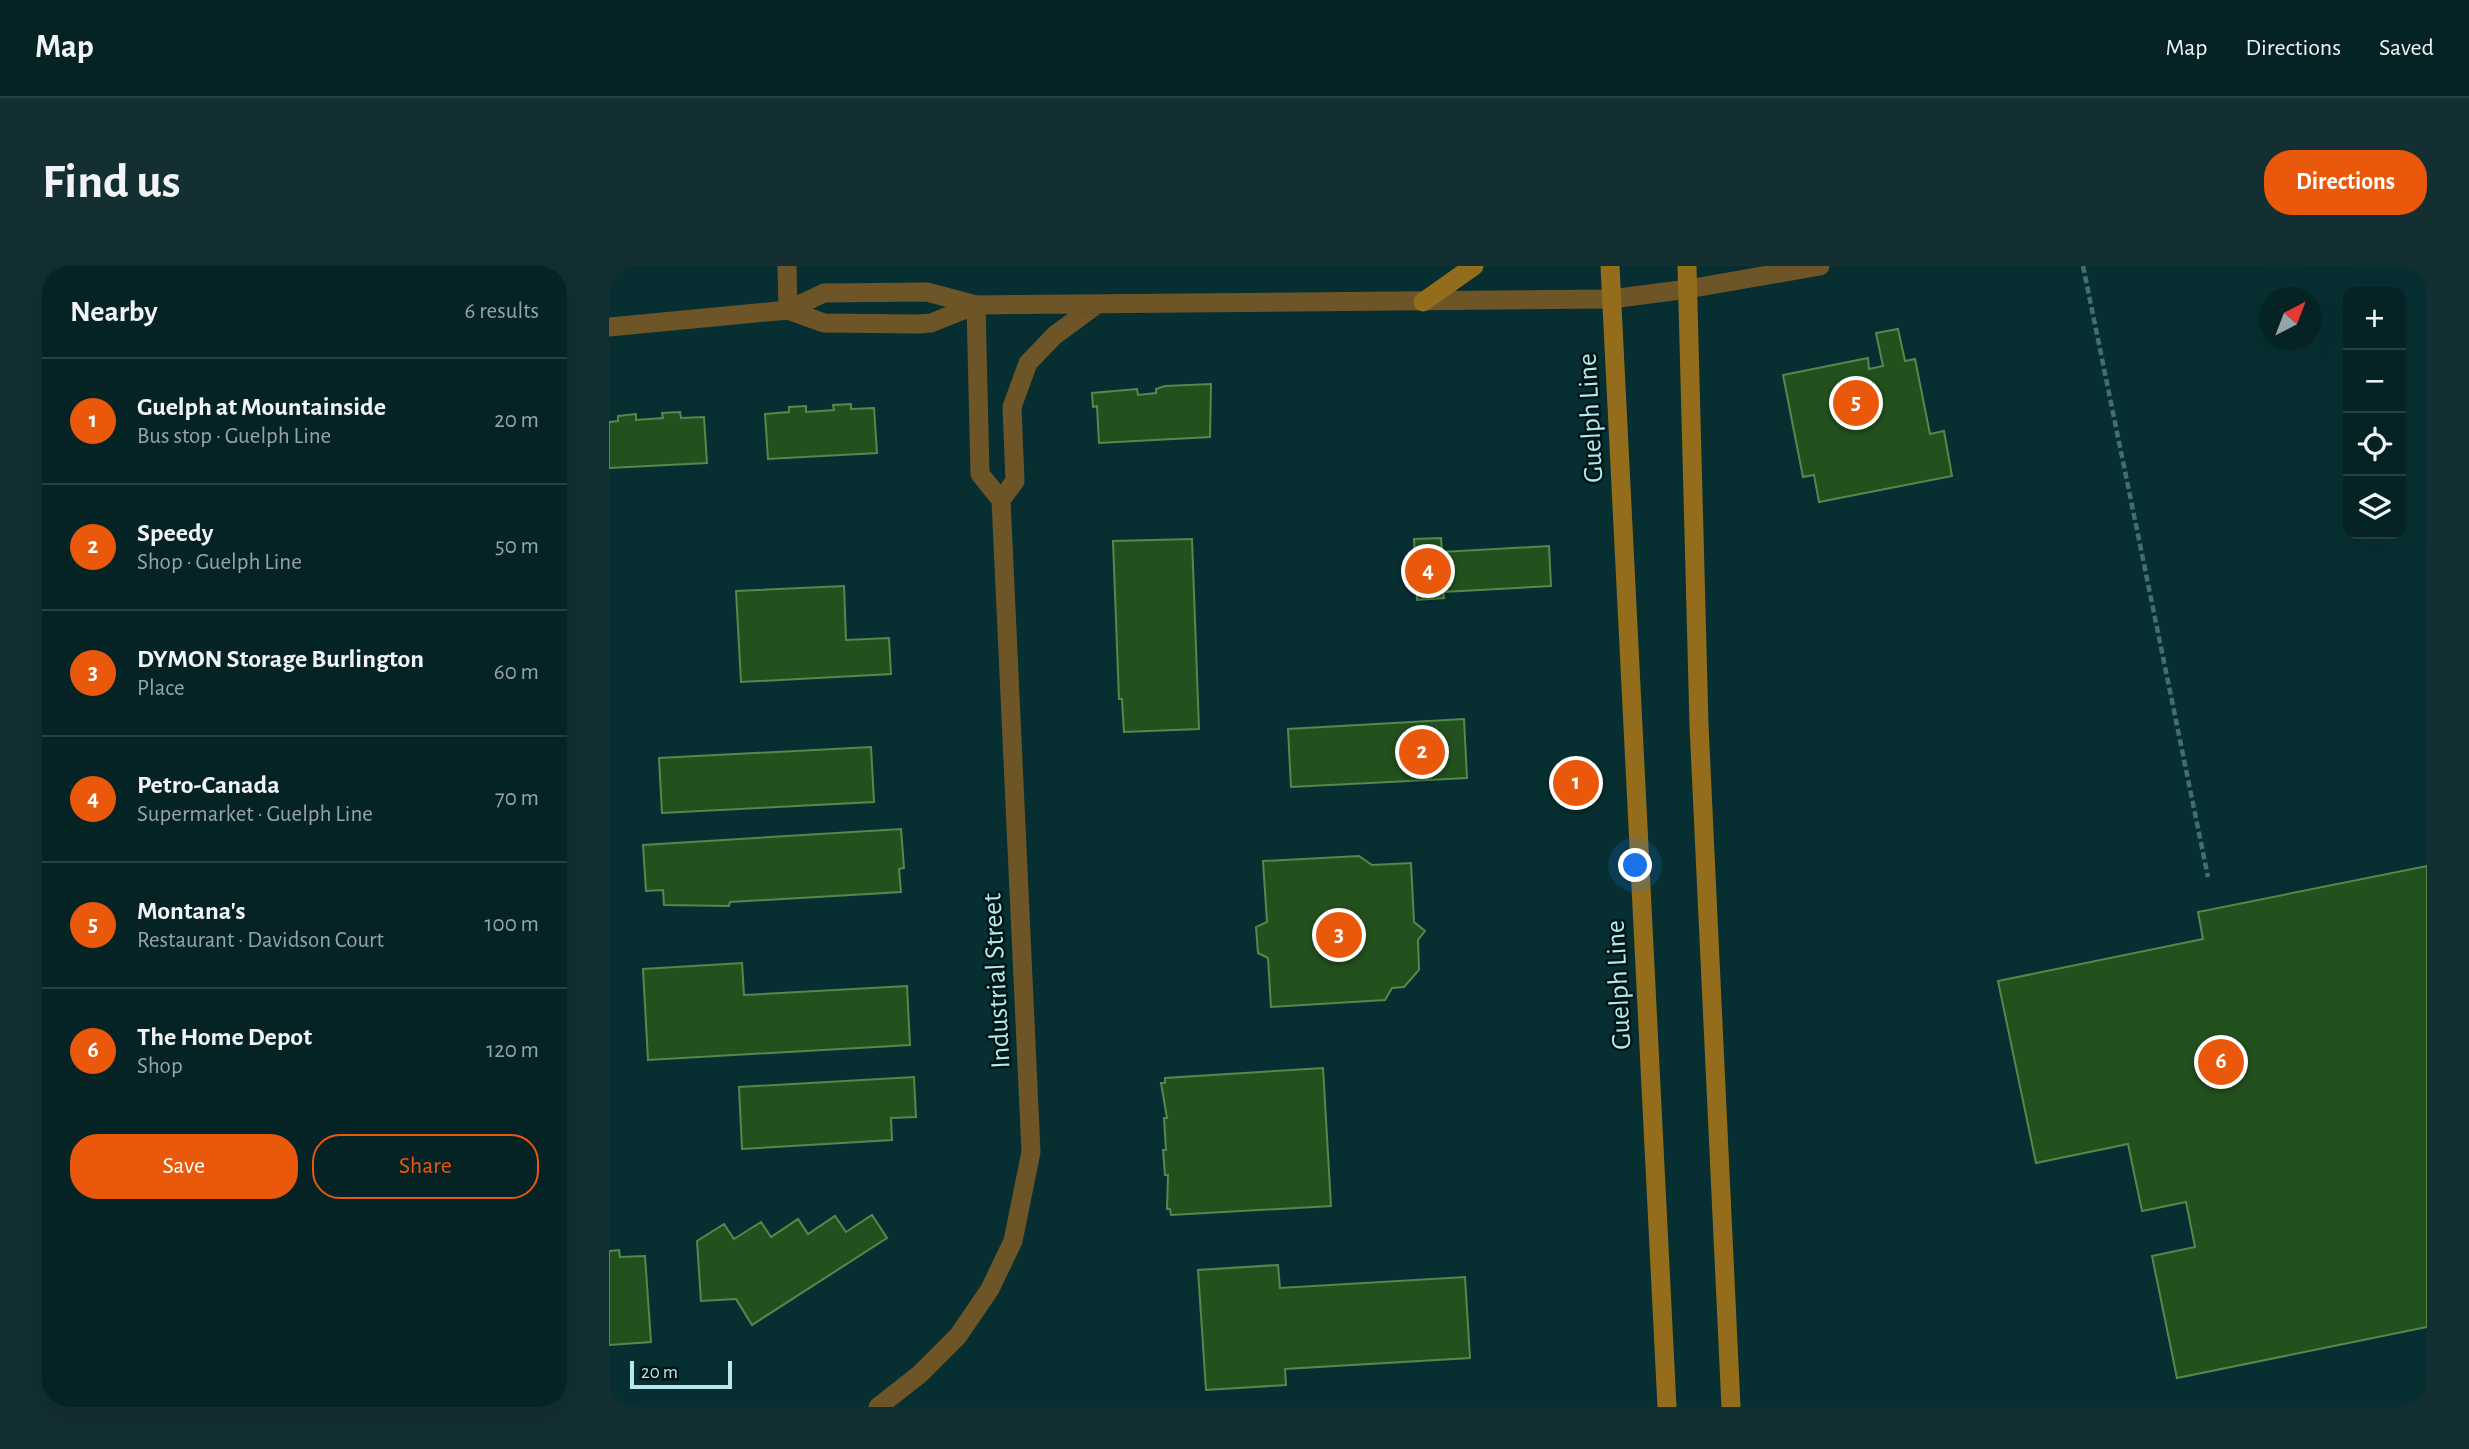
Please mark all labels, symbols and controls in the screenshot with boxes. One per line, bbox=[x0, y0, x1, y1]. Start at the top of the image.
text: Map bbox=[35, 31, 94, 64]
text: Map bbox=[2165, 36, 2207, 60]
text: Directions bbox=[2245, 36, 2341, 60]
text: Saved bbox=[2379, 36, 2434, 60]
button: Directions bbox=[2264, 150, 2427, 215]
text: Find us bbox=[42, 158, 181, 207]
north arrow bbox=[2259, 287, 2322, 350]
map controls bbox=[2343, 287, 2406, 539]
button: + bbox=[2343, 287, 2406, 350]
text: Nearby bbox=[70, 297, 158, 327]
text: 6 results bbox=[465, 300, 539, 323]
button: − bbox=[2343, 350, 2406, 413]
street label: Guelph Line bbox=[1574, 352, 1608, 483]
pin: 5 bbox=[1833, 377, 1879, 429]
text: Guelph at Mountainside bbox=[137, 394, 386, 420]
text: 1 bbox=[89, 409, 97, 432]
text: 20 m bbox=[494, 409, 539, 432]
button: locate bbox=[2343, 413, 2406, 476]
text: Bus stop · Guelph Line bbox=[137, 425, 331, 448]
button: layers bbox=[2343, 476, 2406, 539]
text: Speedy bbox=[137, 520, 213, 546]
text: 2 bbox=[88, 535, 98, 558]
text: 50 m bbox=[495, 535, 539, 558]
pin: 4 bbox=[1405, 545, 1451, 597]
text: Shop · Guelph Line bbox=[137, 551, 302, 574]
text: DYMON Storage Burlington bbox=[137, 646, 424, 672]
text: 3 bbox=[88, 661, 98, 684]
text: 60 m bbox=[494, 661, 539, 684]
text: Place bbox=[137, 677, 185, 700]
pin: 2 bbox=[1399, 726, 1445, 778]
pin: 1 bbox=[1553, 757, 1599, 809]
text: Petro-Canada bbox=[137, 772, 280, 798]
text: 4 bbox=[87, 787, 99, 810]
text: 70 m bbox=[495, 787, 539, 810]
text: Supermarket · Guelph Line bbox=[137, 803, 373, 826]
your location bbox=[1618, 848, 1652, 882]
street label: Industrial Street bbox=[978, 892, 1016, 1069]
text: Montana's bbox=[137, 898, 246, 924]
pin: 3 bbox=[1316, 909, 1362, 961]
text: 5 bbox=[88, 913, 98, 936]
text: 100 m bbox=[485, 913, 539, 936]
street label: Guelph Line bbox=[1602, 919, 1636, 1050]
text: Restaurant · Davidson Court bbox=[137, 929, 384, 952]
text: The Home Depot bbox=[137, 1024, 312, 1050]
pin: 6 bbox=[2198, 1036, 2244, 1088]
text: 6 bbox=[87, 1039, 99, 1062]
text: 120 m bbox=[486, 1039, 539, 1062]
text: Shop bbox=[137, 1055, 183, 1078]
button: Save bbox=[70, 1134, 298, 1199]
button: Share bbox=[312, 1134, 539, 1199]
scale bar bbox=[630, 1358, 731, 1390]
text: 20 m bbox=[641, 1363, 678, 1382]

